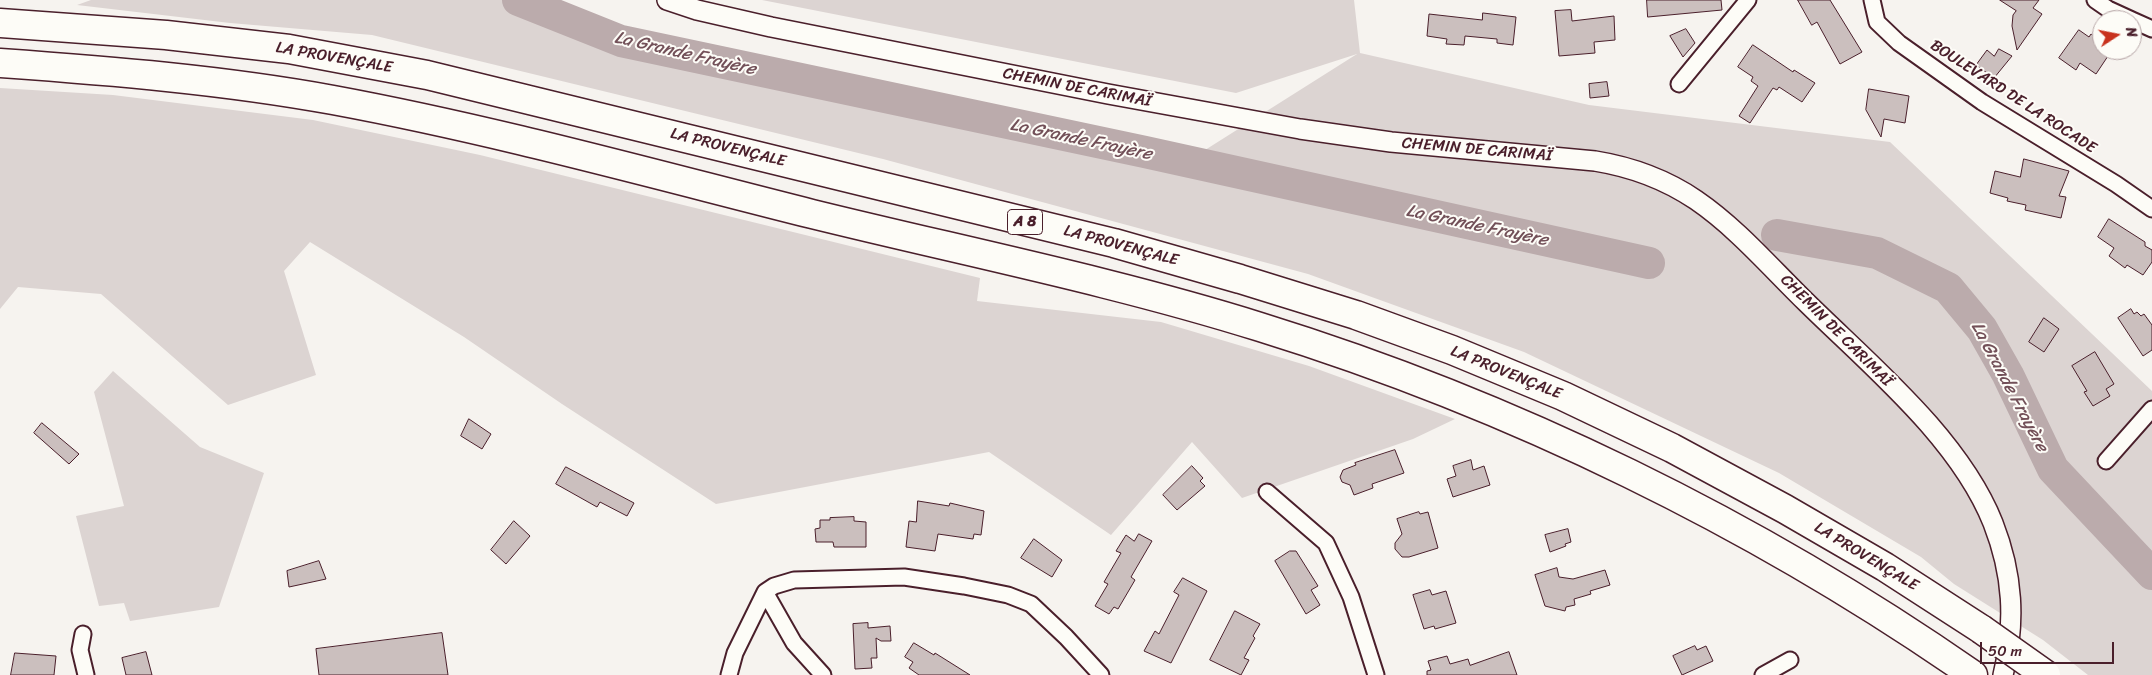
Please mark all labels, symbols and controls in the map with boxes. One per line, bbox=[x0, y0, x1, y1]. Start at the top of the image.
north arrow bbox=[2092, 10, 2142, 60]
text: N bbox=[2118, 25, 2144, 39]
water label: La Grande Frayère bbox=[612, 27, 758, 81]
street label: BOULEVARD DE LA ROCADE bbox=[1926, 36, 2100, 158]
street label: LA PROVENÇALE bbox=[274, 38, 394, 78]
street label: CHEMIN DE CARIMAÏ bbox=[1001, 64, 1153, 112]
water label: La Grande Frayère bbox=[1008, 114, 1154, 166]
street label: LA PROVENÇALE bbox=[668, 124, 788, 172]
street label: CHEMIN DE CARIMAÏ bbox=[1401, 134, 1553, 166]
water label: La Grande Frayère bbox=[1404, 200, 1550, 252]
road number: A 8 bbox=[1008, 210, 1042, 234]
street label: LA PROVENÇALE bbox=[1062, 221, 1180, 271]
street label: CHEMIN DE CARIMAÏ bbox=[1776, 271, 1896, 391]
water label: La Grande Frayère bbox=[1966, 318, 2052, 456]
street label: LA PROVENÇALE bbox=[1448, 342, 1564, 404]
street label: LA PROVENÇALE bbox=[1810, 518, 1922, 596]
scale bar bbox=[1982, 632, 2116, 664]
text: 50 m bbox=[1988, 638, 2022, 664]

